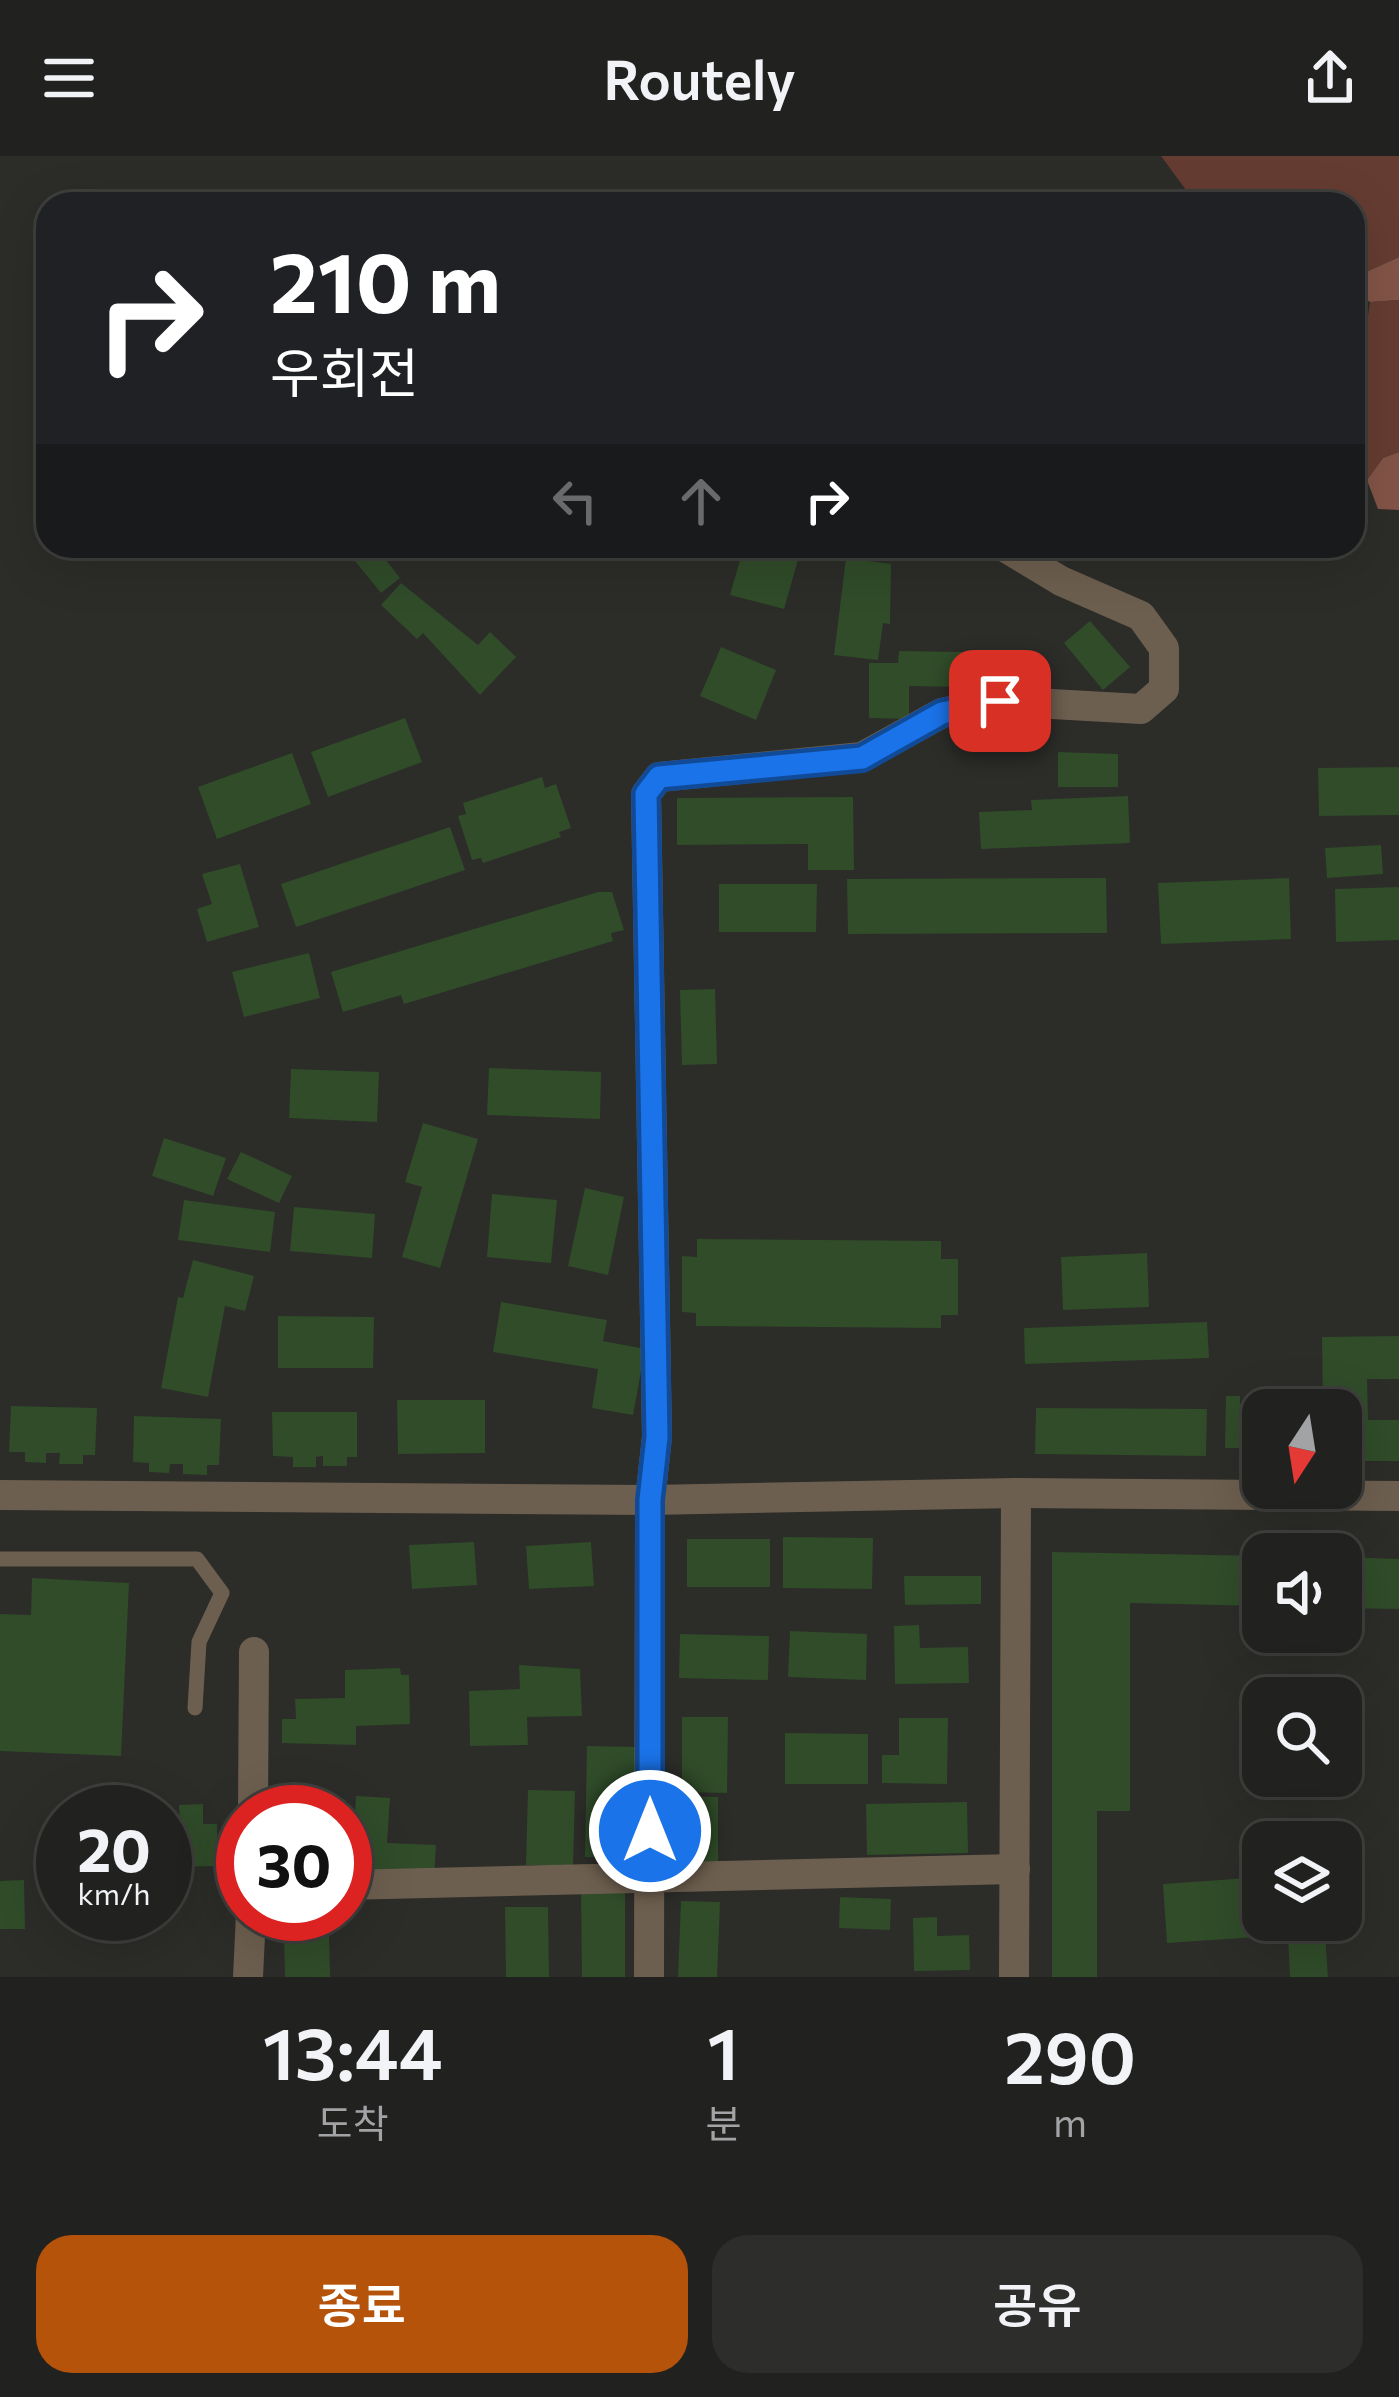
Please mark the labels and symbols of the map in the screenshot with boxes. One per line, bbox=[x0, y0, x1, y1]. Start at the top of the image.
pin bbox=[949, 650, 1051, 752]
north arrow bbox=[1242, 1389, 1362, 1509]
position arrow bbox=[587, 1768, 713, 1894]
speed limit sign: 30 bbox=[216, 1785, 372, 1941]

